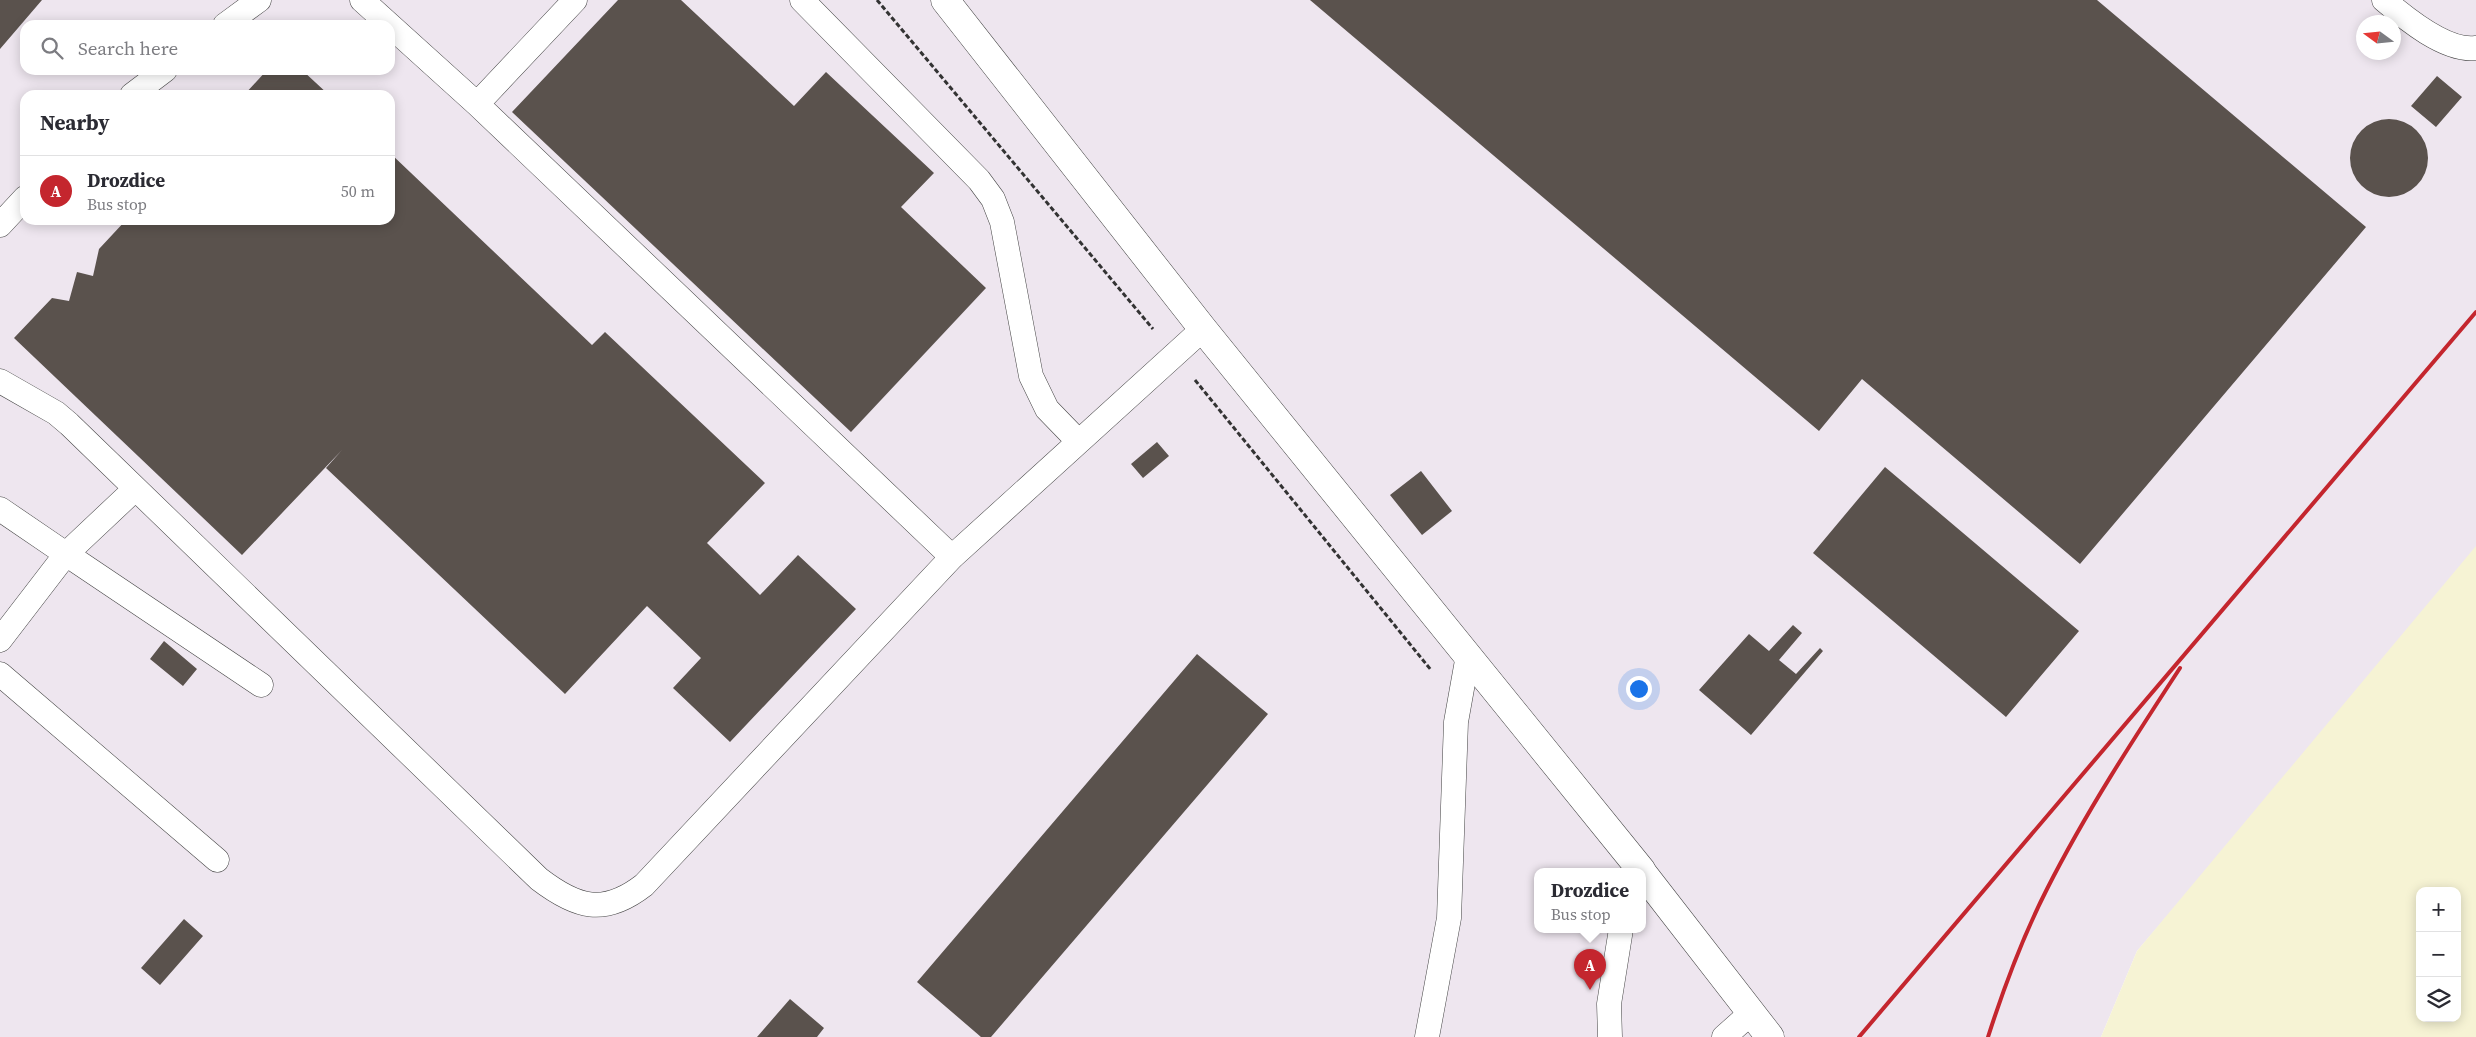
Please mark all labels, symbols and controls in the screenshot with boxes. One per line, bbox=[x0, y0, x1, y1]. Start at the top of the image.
north arrow bbox=[2356, 15, 2401, 60]
search box bbox=[20, 20, 395, 75]
icon: search bbox=[38, 34, 66, 62]
text: Search here bbox=[78, 35, 178, 61]
text: Nearby bbox=[40, 108, 110, 137]
text: Drozdice bbox=[87, 167, 165, 193]
text: A bbox=[51, 180, 61, 202]
text: 50 m bbox=[341, 180, 375, 202]
text: Bus stop bbox=[87, 193, 147, 215]
your location bbox=[1626, 676, 1652, 702]
popup bbox=[1534, 868, 1646, 933]
text: Drozdice bbox=[1551, 877, 1629, 903]
map controls bbox=[2416, 887, 2461, 1022]
button: + bbox=[2416, 887, 2461, 932]
text: Bus stop bbox=[1551, 903, 1611, 925]
button: − bbox=[2416, 932, 2461, 977]
pin: A bbox=[1574, 949, 1606, 990]
button: layers bbox=[2416, 977, 2461, 1022]

